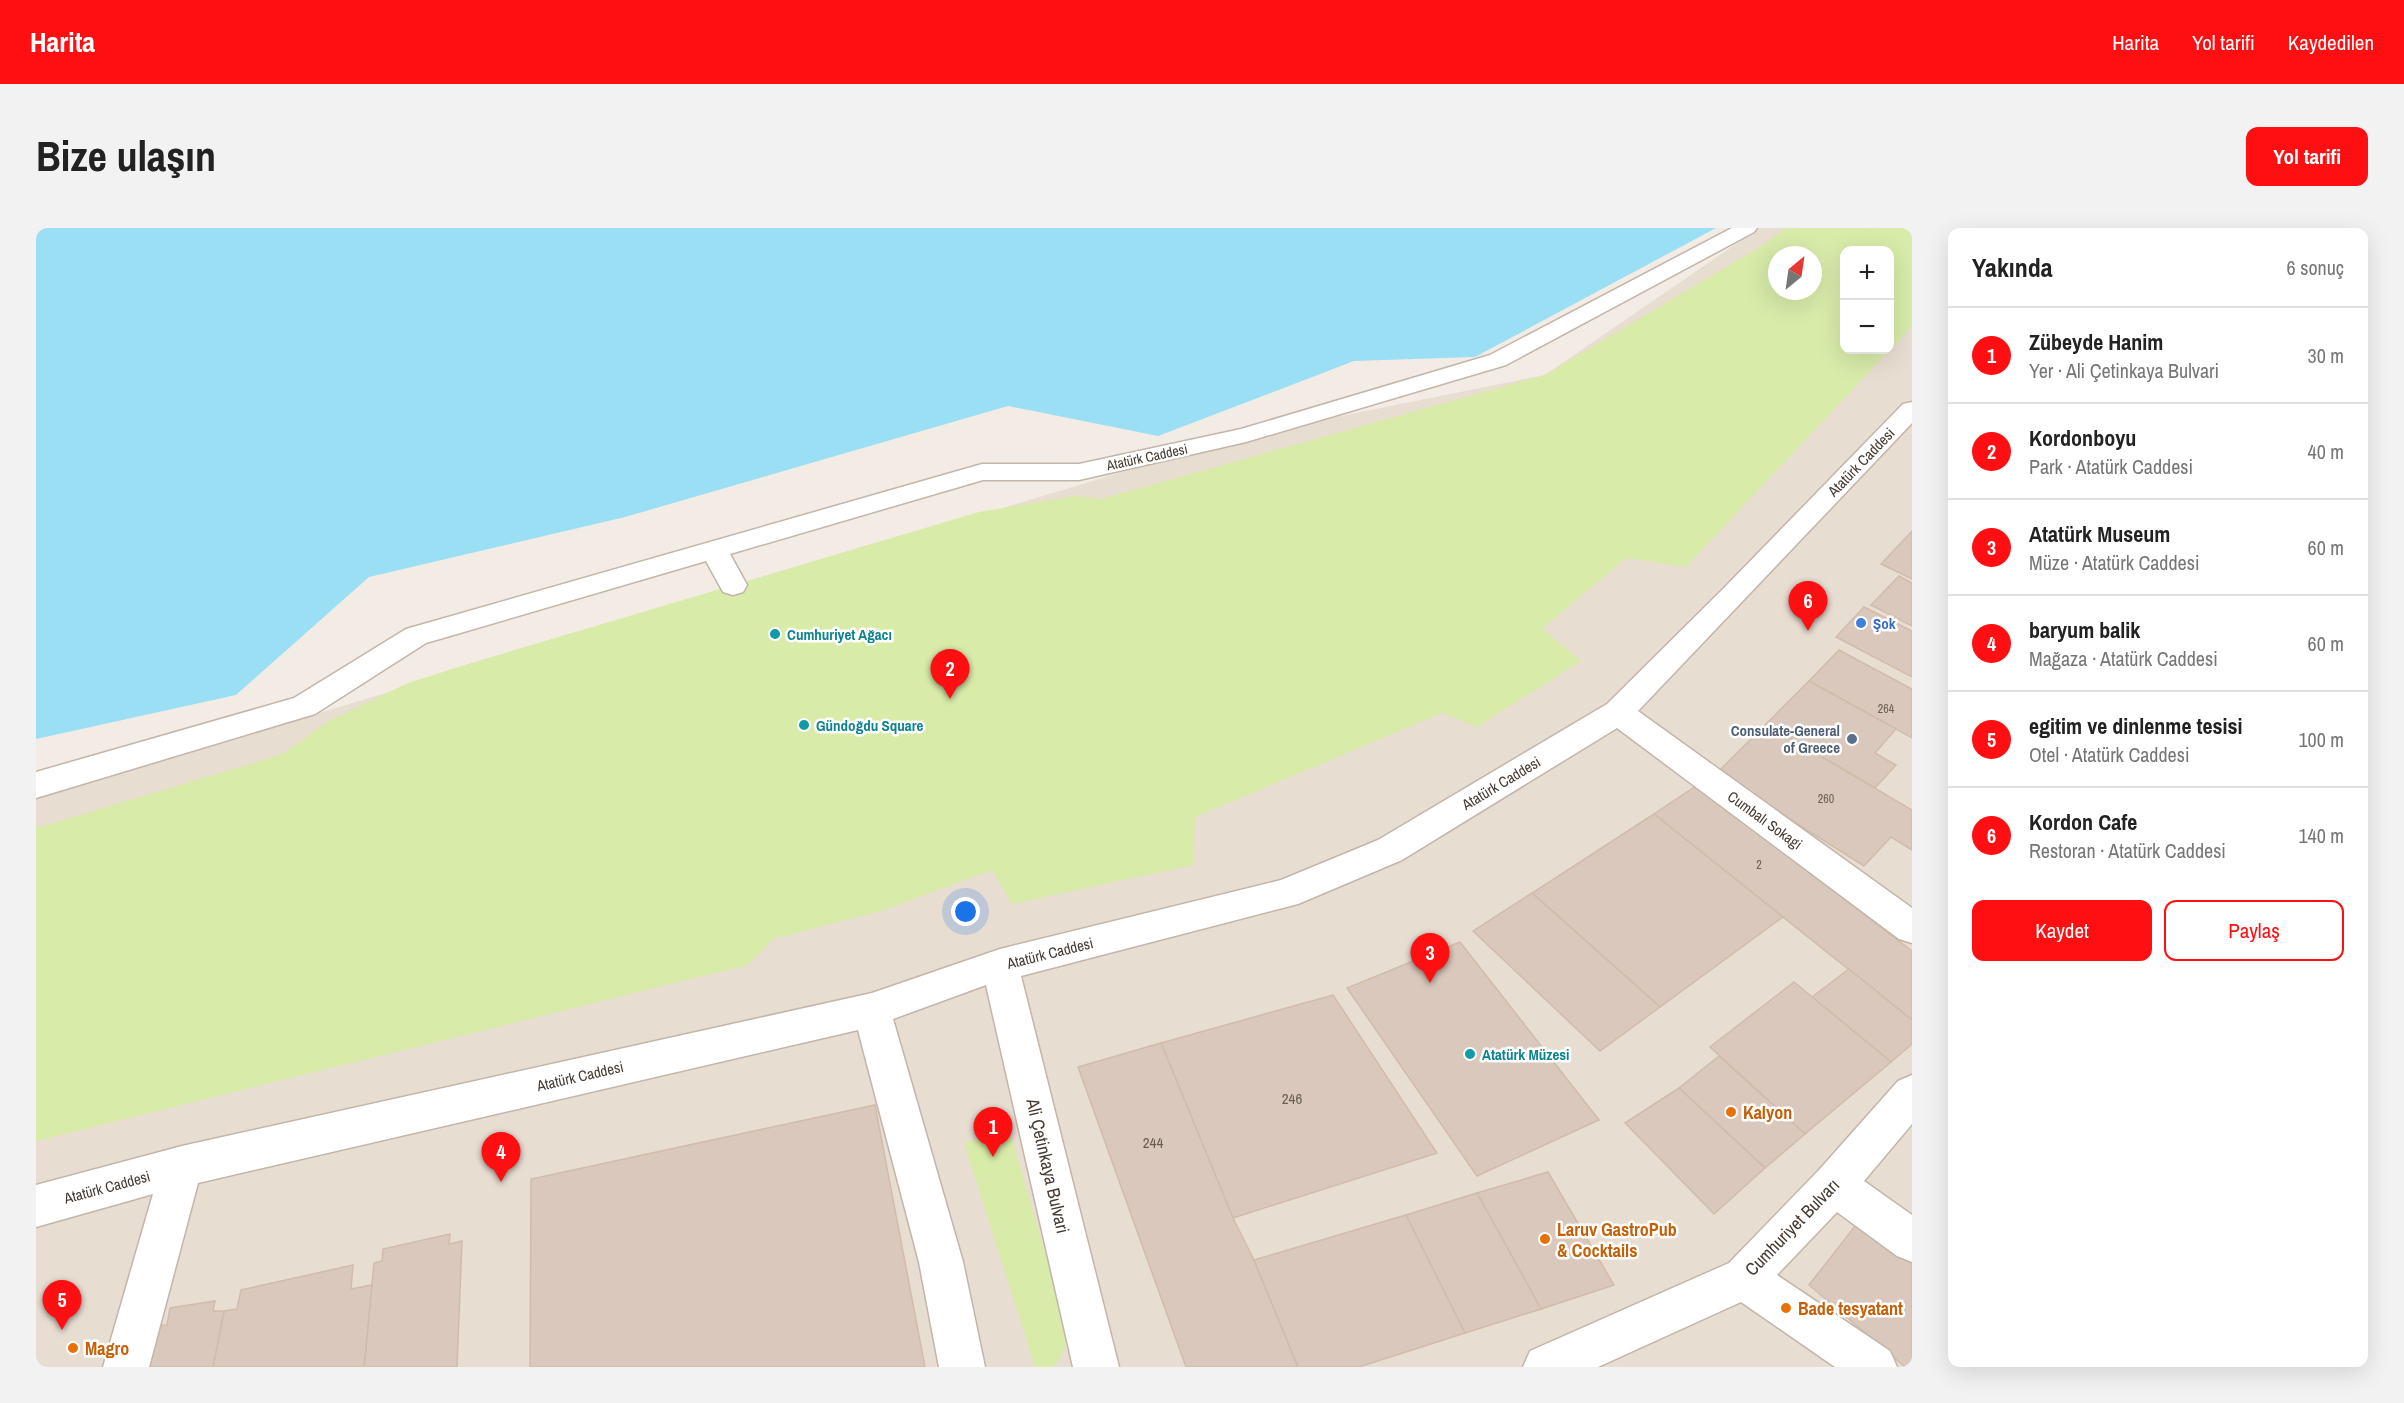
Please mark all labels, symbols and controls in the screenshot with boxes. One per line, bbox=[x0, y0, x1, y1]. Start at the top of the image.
text: Harita bbox=[30, 23, 95, 61]
text: Harita bbox=[2112, 28, 2159, 57]
text: Yol tarifi bbox=[2192, 28, 2255, 57]
text: Kaydedilen bbox=[2288, 28, 2374, 57]
button: Yol tarifi bbox=[2246, 127, 2368, 186]
text: Bize ulaşın bbox=[36, 128, 216, 184]
north arrow bbox=[1768, 246, 1822, 300]
map controls bbox=[1840, 246, 1894, 354]
button: + bbox=[1840, 246, 1894, 300]
text: Yakında bbox=[1972, 250, 2053, 285]
text: 6 sonuç bbox=[2287, 254, 2344, 281]
button: − bbox=[1840, 300, 1894, 354]
text: Zübeyde Hanim bbox=[2029, 327, 2163, 357]
text: 1 bbox=[1987, 342, 1996, 369]
text: 30 m bbox=[2308, 342, 2344, 369]
text: Yer · Ali Çetinkaya Bulvari bbox=[2029, 357, 2219, 384]
street label: Atatürk Caddesi bbox=[1822, 423, 1899, 502]
text: Kordonboyu bbox=[2029, 423, 2136, 453]
text: 2 bbox=[1987, 438, 1996, 465]
text: 40 m bbox=[2308, 438, 2344, 465]
street label: Atatürk Caddesi bbox=[1104, 440, 1189, 475]
text: Park · Atatürk Caddesi bbox=[2029, 453, 2193, 480]
text: Atatürk Museum bbox=[2029, 519, 2170, 549]
text: 3 bbox=[1987, 534, 1996, 561]
text: 60 m bbox=[2308, 534, 2344, 561]
text: Müze · Atatürk Caddesi bbox=[2029, 549, 2199, 576]
pin: 6 bbox=[1788, 582, 1828, 631]
place label: Şok bbox=[1873, 613, 1896, 634]
text: baryum balik bbox=[2029, 615, 2140, 645]
marker: Şok bbox=[1854, 616, 1868, 630]
place label: Cumhuriyet Ağacı bbox=[787, 624, 892, 645]
marker: Cumhuriyet Ağacı bbox=[768, 627, 782, 641]
text: 4 bbox=[1987, 630, 1996, 657]
text: 60 m bbox=[2308, 630, 2344, 657]
text: Mağaza · Atatürk Caddesi bbox=[2029, 645, 2218, 672]
pin: 2 bbox=[930, 650, 970, 699]
house number: 264 bbox=[1878, 701, 1895, 717]
text: egitim ve dinlenme tesisi bbox=[2029, 711, 2243, 741]
place label: Gündoğdu Square bbox=[816, 715, 923, 736]
marker: Gündoğdu Square bbox=[797, 718, 811, 732]
place label: Consulate-General of Greece bbox=[1731, 720, 1840, 758]
text: 5 bbox=[1987, 726, 1996, 753]
text: 100 m bbox=[2298, 726, 2344, 753]
marker: Consulate-General of Greece bbox=[1845, 732, 1859, 746]
text: Otel · Atatürk Caddesi bbox=[2029, 741, 2189, 768]
street label: Atatürk Caddesi bbox=[1457, 751, 1544, 815]
street label: Cumbalı Sokagi bbox=[1723, 786, 1807, 854]
house number: 260 bbox=[1818, 791, 1834, 807]
text: Kordon Cafe bbox=[2029, 807, 2137, 837]
text: 6 bbox=[1987, 822, 1996, 849]
text: 140 m bbox=[2298, 822, 2344, 849]
text: Restoran · Atatürk Caddesi bbox=[2029, 837, 2226, 864]
house number: 2 bbox=[1756, 857, 1762, 873]
your location bbox=[951, 897, 980, 926]
button: Kaydet bbox=[1972, 900, 2152, 961]
button: Paylaş bbox=[2164, 900, 2344, 961]
street label: Atatürk Caddesi bbox=[1004, 932, 1095, 974]
pin: 3 bbox=[1410, 934, 1450, 983]
place label: Atatürk Müzesi bbox=[1482, 1044, 1569, 1065]
marker: Atatürk Müzesi bbox=[1463, 1047, 1477, 1061]
street label: Atatürk Caddesi bbox=[534, 1056, 625, 1096]
house number: 246 bbox=[1282, 1088, 1302, 1109]
street label: Ali Çetinkaya Bulvari bbox=[1020, 1095, 1076, 1236]
place label: Kalyon bbox=[1743, 1100, 1792, 1125]
marker: Kalyon bbox=[1724, 1105, 1738, 1119]
pin: 1 bbox=[974, 1108, 1012, 1157]
pin: 4 bbox=[482, 1132, 520, 1182]
house number: 244 bbox=[1143, 1132, 1163, 1153]
street label: Atatürk Caddesi bbox=[61, 1165, 152, 1209]
street label: Cumhuriyet Bulvarı bbox=[1739, 1173, 1845, 1281]
place label: Laruv GastroPub & Cocktails bbox=[1557, 1217, 1677, 1263]
marker: Laruv GastroPub & Cocktails bbox=[1538, 1232, 1552, 1246]
pin: 5 bbox=[42, 1280, 82, 1330]
place label: Bade tesyatant bbox=[1798, 1296, 1903, 1321]
marker: Bade tesyatant bbox=[1779, 1301, 1793, 1315]
place label: Magro bbox=[85, 1336, 129, 1361]
marker: Magro bbox=[66, 1341, 80, 1355]

